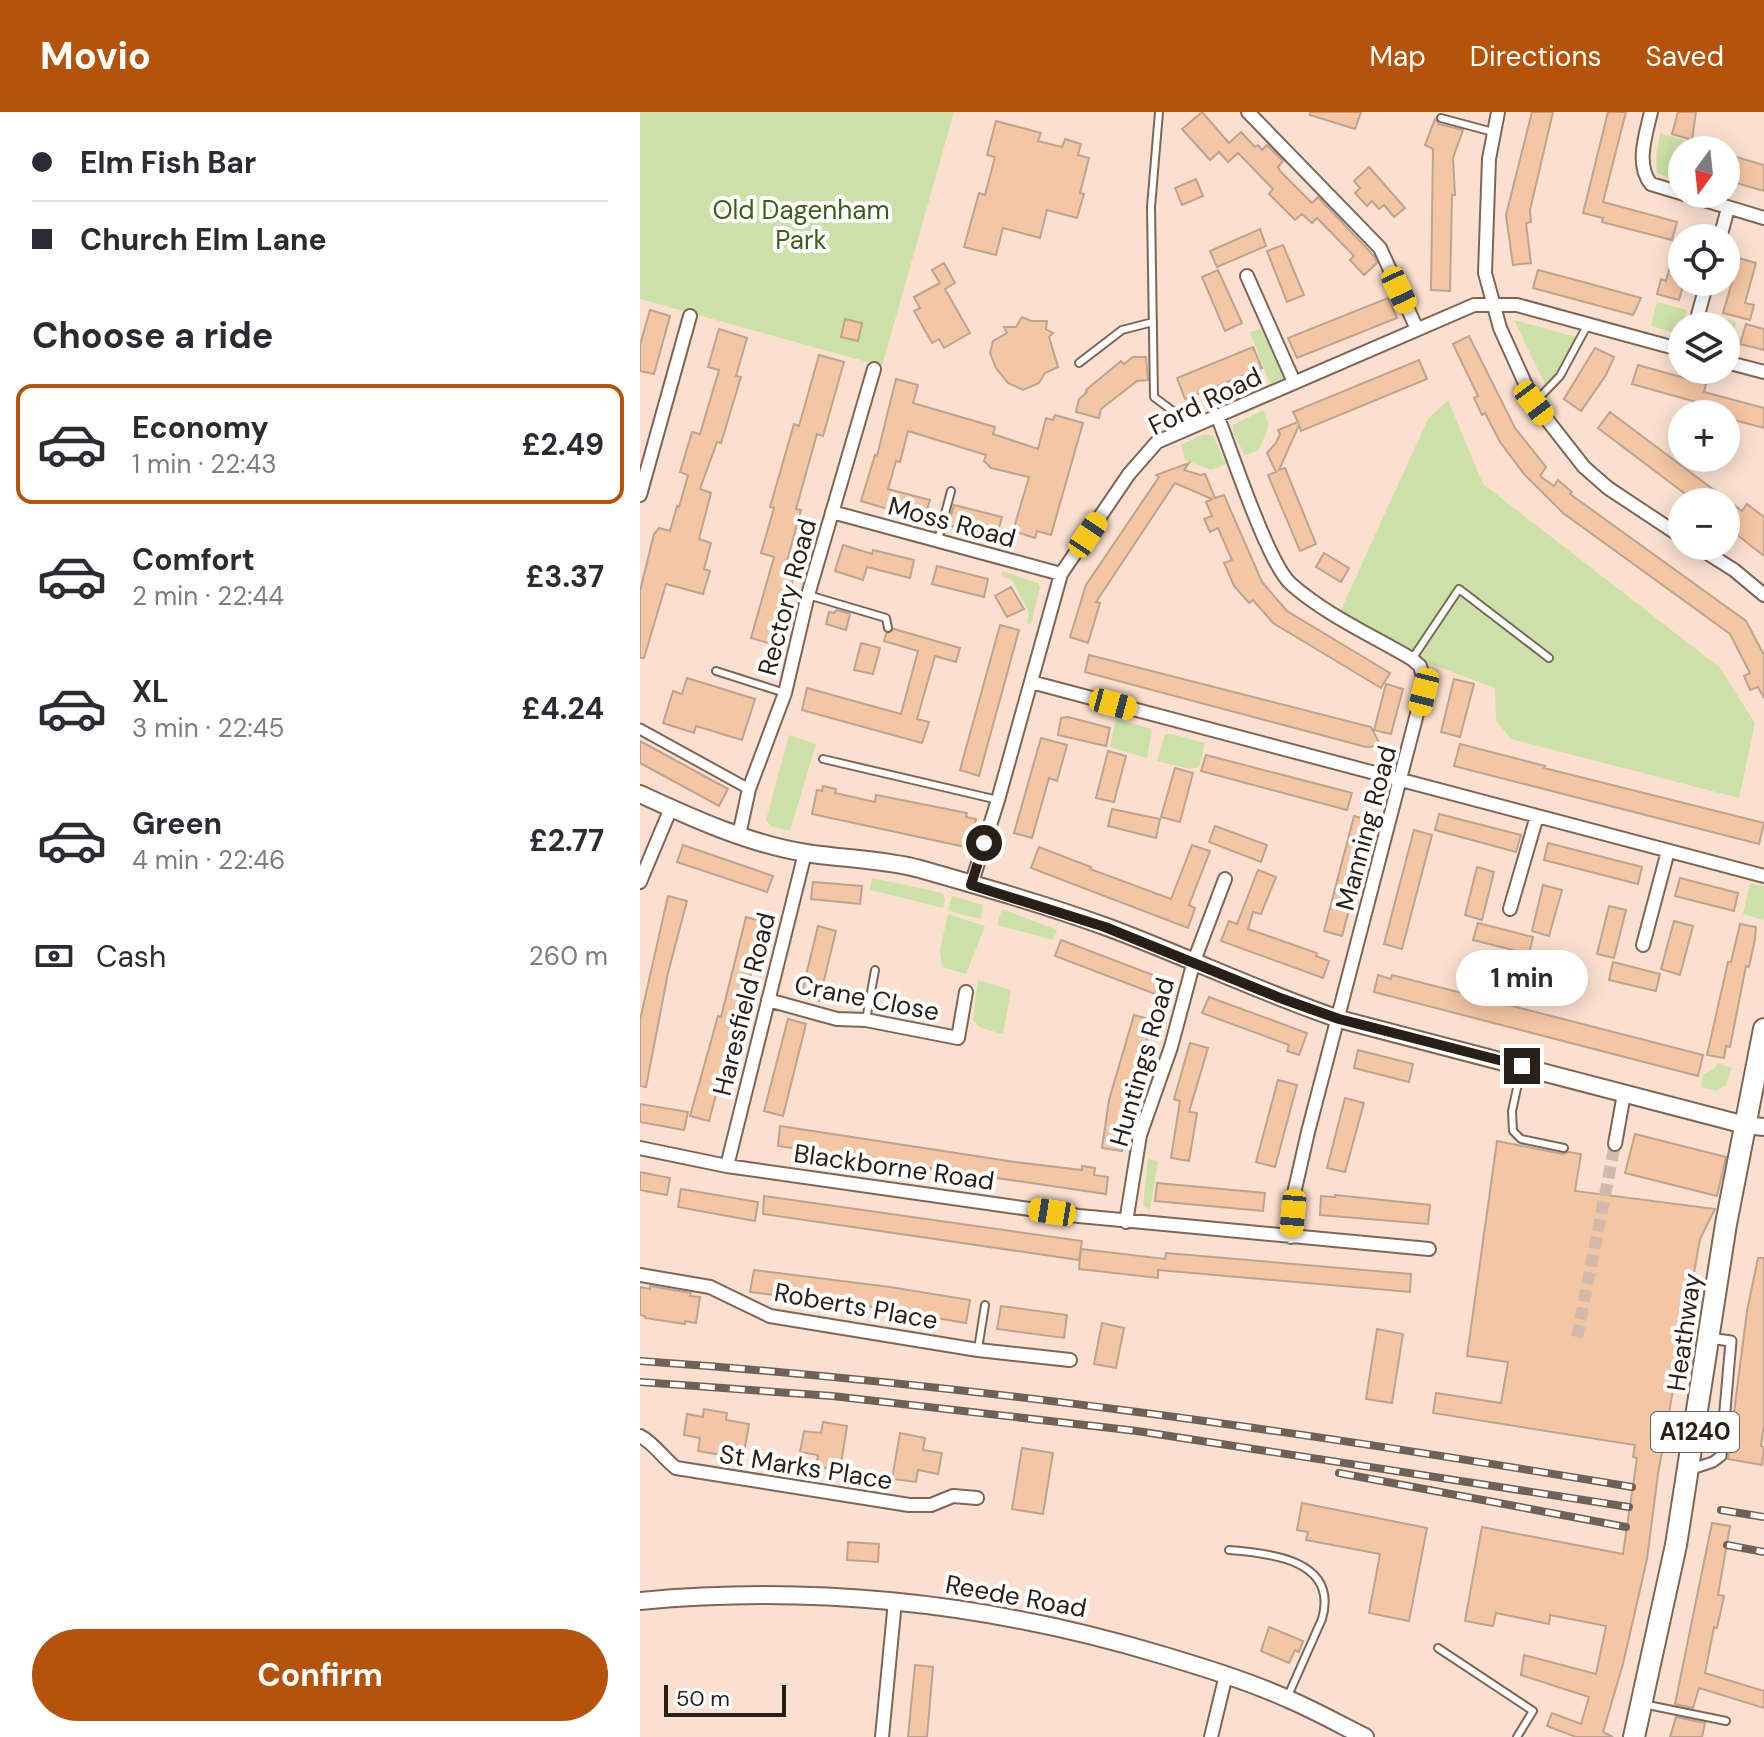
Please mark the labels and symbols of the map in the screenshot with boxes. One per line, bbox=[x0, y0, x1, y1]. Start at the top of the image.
north arrow bbox=[1668, 136, 1740, 208]
park label: Old Dagenham Park bbox=[712, 193, 890, 257]
car bbox=[1378, 263, 1420, 317]
street label: Ford Road bbox=[1143, 359, 1267, 443]
car bbox=[1510, 377, 1558, 429]
street label: Moss Road bbox=[884, 489, 1020, 555]
car bbox=[1065, 508, 1111, 562]
street label: Rectory Road bbox=[750, 515, 824, 679]
car bbox=[1407, 666, 1441, 718]
car bbox=[1087, 686, 1139, 722]
street label: Manning Road bbox=[1328, 742, 1404, 914]
route start bbox=[966, 825, 1002, 861]
street label: Haresfield Road bbox=[705, 909, 783, 1099]
callout: 1 min bbox=[1456, 950, 1588, 1006]
street label: Crane Close bbox=[792, 967, 942, 1029]
street label: Huntings Road bbox=[1102, 974, 1182, 1150]
route end bbox=[1504, 1048, 1540, 1084]
street label: Blackborne Road bbox=[792, 1136, 996, 1198]
car bbox=[1279, 1188, 1307, 1238]
car bbox=[1026, 1196, 1078, 1228]
street label: Heathway bbox=[1659, 1271, 1709, 1393]
street label: Roberts Place bbox=[772, 1275, 940, 1337]
road number: A1240 bbox=[1651, 1412, 1739, 1452]
street label: St Marks Place bbox=[717, 1437, 895, 1497]
street label: Reede Road bbox=[943, 1567, 1089, 1625]
scale bar bbox=[664, 1681, 786, 1717]

